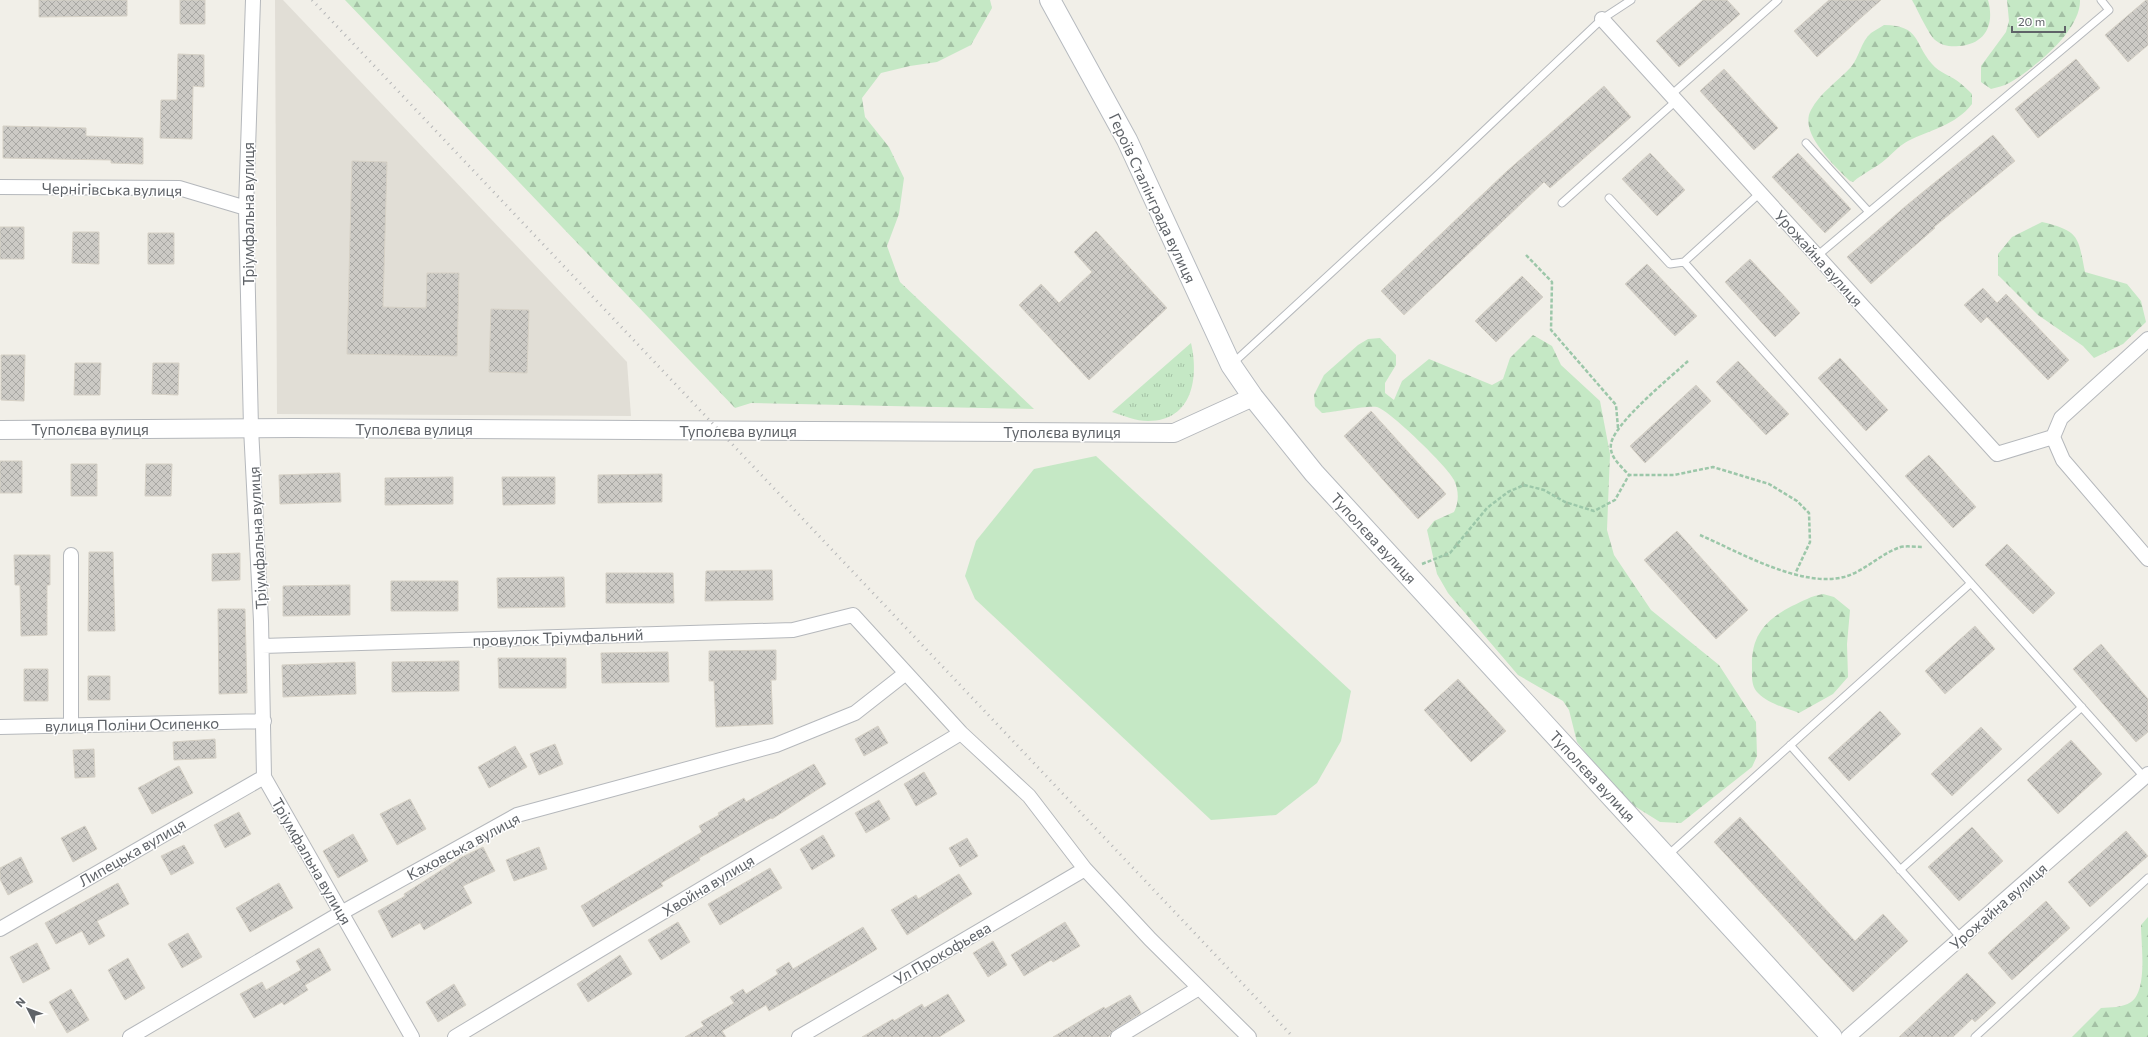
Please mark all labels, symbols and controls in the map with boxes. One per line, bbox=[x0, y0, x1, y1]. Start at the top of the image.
scale bar bbox=[2012, 8, 2065, 34]
text: 20 m bbox=[2018, 14, 2045, 28]
street label: Героїв Сталінграда вулиця bbox=[1106, 110, 1200, 286]
street label: Тріумфальна вулиця bbox=[239, 142, 257, 286]
street label: Чернігівська вулиця bbox=[42, 179, 182, 199]
street label: Урожайна вулиця bbox=[1771, 206, 1867, 310]
street label: Туполєва вулиця bbox=[31, 420, 149, 438]
street label: Туполєва вулиця bbox=[355, 420, 473, 438]
street label: Туполєва вулиця bbox=[679, 422, 797, 440]
street label: Туполєва вулиця bbox=[1003, 423, 1121, 441]
street label: Тріумфальна вулиця bbox=[244, 466, 270, 610]
street label: Туполєва вулиця bbox=[1327, 489, 1421, 587]
street label: провулок Тріумфальний bbox=[472, 625, 644, 649]
street label: вулиця Поліни Осипенко bbox=[45, 713, 219, 735]
street label: Туполєва вулиця bbox=[1546, 727, 1640, 825]
street label: Тріумфальна вулиця bbox=[268, 794, 356, 928]
street label: Каховська вулиця bbox=[403, 809, 523, 883]
street label: Липецька вулиця bbox=[75, 814, 189, 890]
street label: Хвойна вулиця bbox=[659, 851, 757, 919]
street label: Урожайна вулиця bbox=[1946, 859, 2050, 953]
street label: Ул Прокофьева bbox=[890, 918, 994, 988]
north arrow bbox=[8, 989, 48, 1029]
text: N bbox=[13, 995, 28, 1009]

